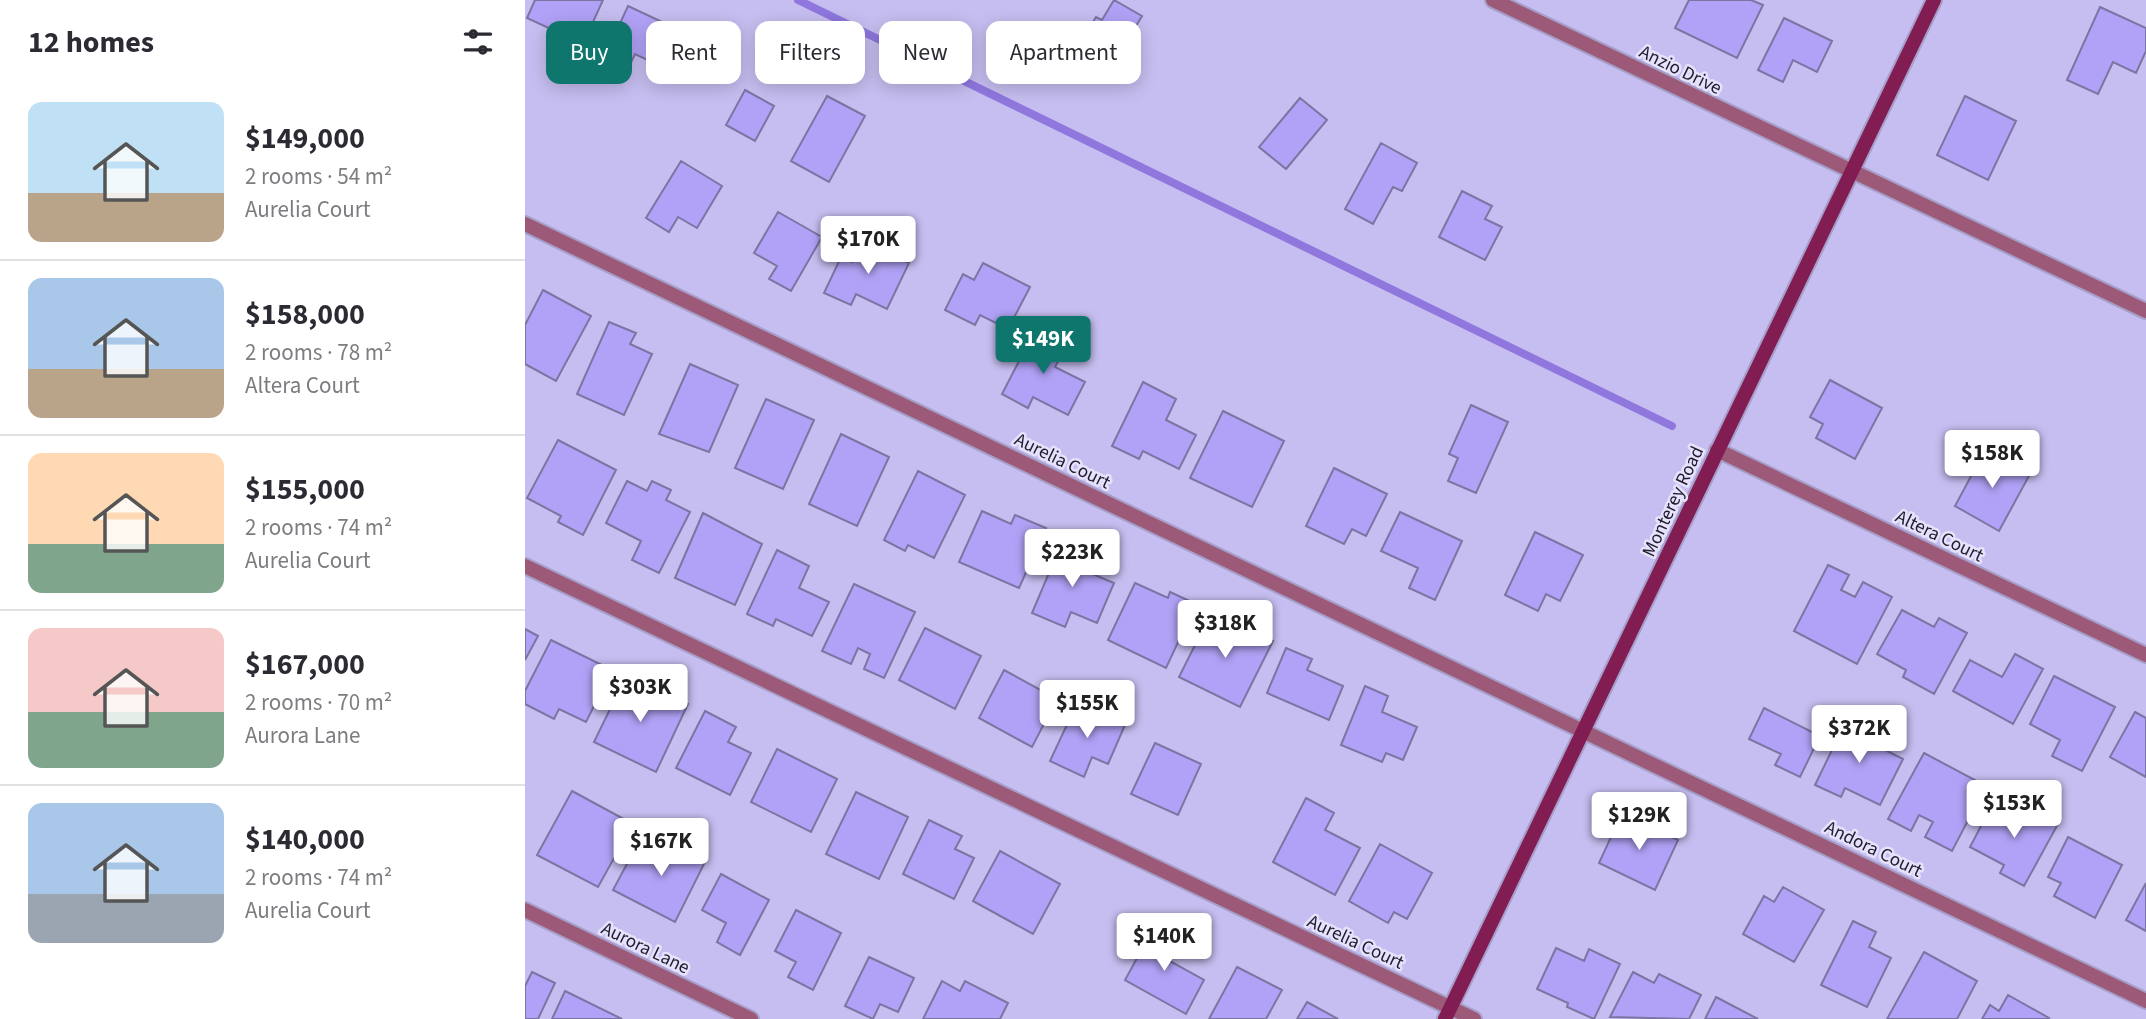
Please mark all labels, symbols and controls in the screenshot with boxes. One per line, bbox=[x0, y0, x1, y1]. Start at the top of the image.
text: 12 homes bbox=[28, 21, 154, 64]
chip: Buy bbox=[546, 21, 632, 84]
chip: Rent bbox=[646, 21, 741, 84]
chip: Filters bbox=[755, 21, 865, 84]
chip: New bbox=[879, 21, 972, 84]
chip: Apartment bbox=[986, 21, 1141, 84]
icon: filters bbox=[459, 23, 497, 61]
street label: Anzio Drive bbox=[1635, 39, 1726, 102]
text: $149,000 bbox=[245, 117, 365, 160]
icon: home bbox=[84, 130, 168, 214]
text: 2 rooms · 54 m² bbox=[245, 160, 392, 193]
text: Aurelia Court bbox=[245, 193, 371, 226]
pin: $170K bbox=[819, 216, 917, 276]
text: $170K bbox=[837, 222, 899, 255]
text: $158,000 bbox=[245, 293, 365, 336]
icon: home bbox=[84, 306, 168, 390]
pin: $149K bbox=[994, 316, 1092, 376]
text: $149K bbox=[1012, 322, 1074, 355]
text: 2 rooms · 78 m² bbox=[245, 336, 392, 369]
text: Altera Court bbox=[245, 369, 360, 402]
street label: Aurelia Court bbox=[1010, 426, 1115, 496]
pin: $158K bbox=[1943, 430, 2041, 490]
text: $158K bbox=[1961, 436, 2023, 469]
street label: Monterey Road bbox=[1636, 442, 1711, 561]
text: $155,000 bbox=[245, 468, 365, 511]
icon: home bbox=[84, 481, 168, 565]
street label: Altera Court bbox=[1891, 503, 1988, 570]
text: 2 rooms · 74 m² bbox=[245, 511, 392, 544]
pin: $223K bbox=[1023, 530, 1121, 589]
text: $223K bbox=[1041, 535, 1103, 568]
text: Aurelia Court bbox=[245, 544, 371, 577]
pin: $318K bbox=[1176, 600, 1274, 660]
text: $318K bbox=[1194, 606, 1256, 639]
text: $167,000 bbox=[245, 643, 365, 686]
icon: home bbox=[84, 656, 168, 740]
pin: $303K bbox=[591, 664, 689, 724]
text: $303K bbox=[609, 670, 671, 703]
pin: $155K bbox=[1038, 680, 1136, 740]
text: 2 rooms · 70 m² bbox=[245, 686, 392, 719]
text: $155K bbox=[1056, 686, 1118, 719]
pin: $372K bbox=[1810, 706, 1908, 765]
text: $372K bbox=[1828, 711, 1890, 744]
text: Aurora Lane bbox=[245, 719, 360, 752]
pin: $153K bbox=[1965, 780, 2063, 840]
text: $153K bbox=[1983, 786, 2045, 819]
pin: $129K bbox=[1590, 792, 1688, 852]
text: $129K bbox=[1608, 798, 1670, 831]
street label: Andora Court bbox=[1820, 814, 1927, 885]
text: $140,000 bbox=[245, 818, 365, 861]
pin: $167K bbox=[612, 818, 710, 878]
text: $167K bbox=[630, 824, 692, 857]
icon: home bbox=[84, 831, 168, 915]
text: 2 rooms · 74 m² bbox=[245, 861, 392, 894]
text: Aurelia Court bbox=[245, 894, 371, 927]
street label: Aurelia Court bbox=[1303, 908, 1409, 977]
pin: $140K bbox=[1115, 914, 1213, 973]
street label: Aurora Lane bbox=[597, 915, 694, 981]
text: $140K bbox=[1133, 919, 1195, 952]

